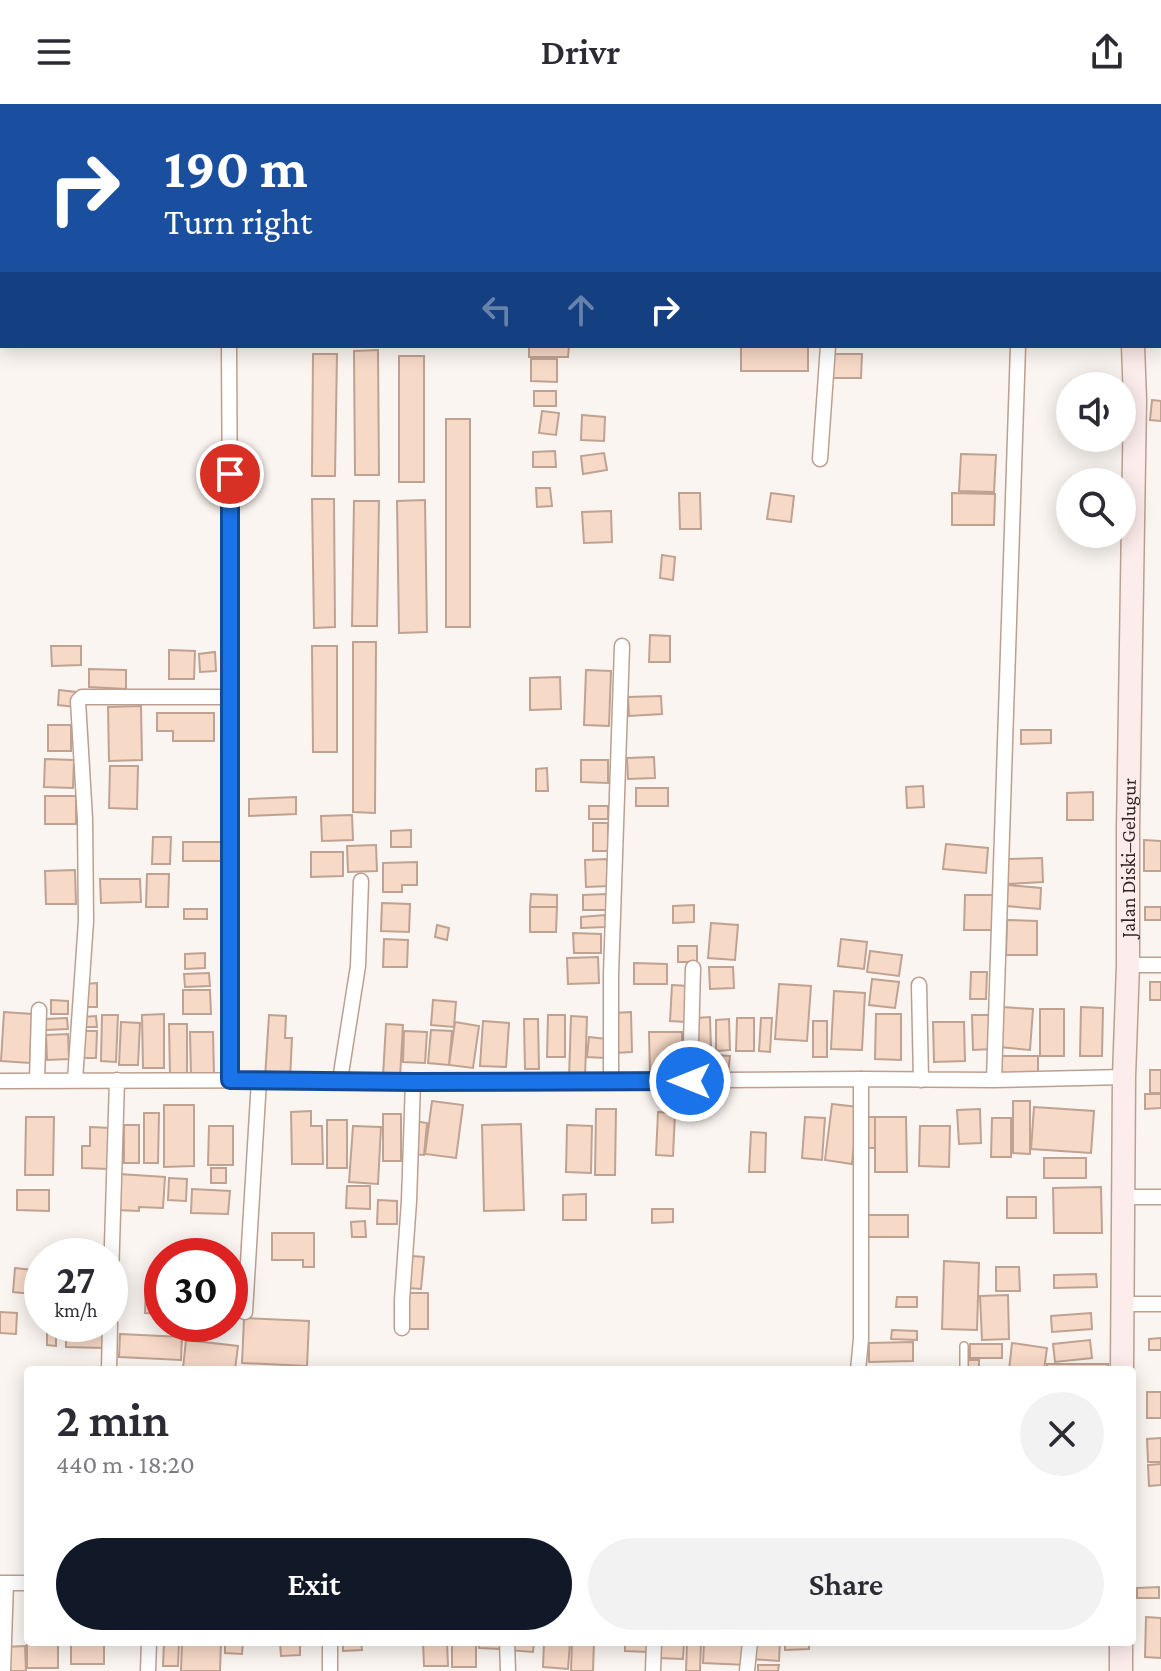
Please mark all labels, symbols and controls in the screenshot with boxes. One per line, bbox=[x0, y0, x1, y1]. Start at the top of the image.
icon: menu bbox=[32, 30, 76, 74]
icon: share bbox=[1085, 30, 1129, 74]
text: Drivr bbox=[541, 32, 620, 72]
icon: right bbox=[32, 136, 136, 240]
text: 190 m bbox=[164, 137, 308, 199]
text: Turn right bbox=[164, 202, 312, 242]
icon: left bbox=[475, 288, 519, 332]
icon: ahead bbox=[559, 288, 603, 332]
icon: right bbox=[643, 288, 687, 332]
map controls bbox=[1056, 372, 1136, 548]
button: sound bbox=[1056, 372, 1136, 452]
pin bbox=[196, 440, 264, 508]
icon: arrive bbox=[208, 452, 252, 496]
button: search bbox=[1056, 468, 1136, 548]
street label: Jalan Diski–Gelugur bbox=[1117, 778, 1141, 940]
position arrow bbox=[648, 1039, 732, 1123]
speed limit sign: 30 bbox=[144, 1238, 248, 1342]
text: 27 bbox=[57, 1257, 95, 1302]
text: km/h bbox=[54, 1299, 98, 1321]
button: close bbox=[1020, 1392, 1104, 1476]
text: 2 min bbox=[56, 1393, 169, 1446]
text: 440 m · 18:20 bbox=[56, 1450, 195, 1479]
button: Exit bbox=[56, 1538, 572, 1630]
button: Share bbox=[588, 1538, 1104, 1630]

